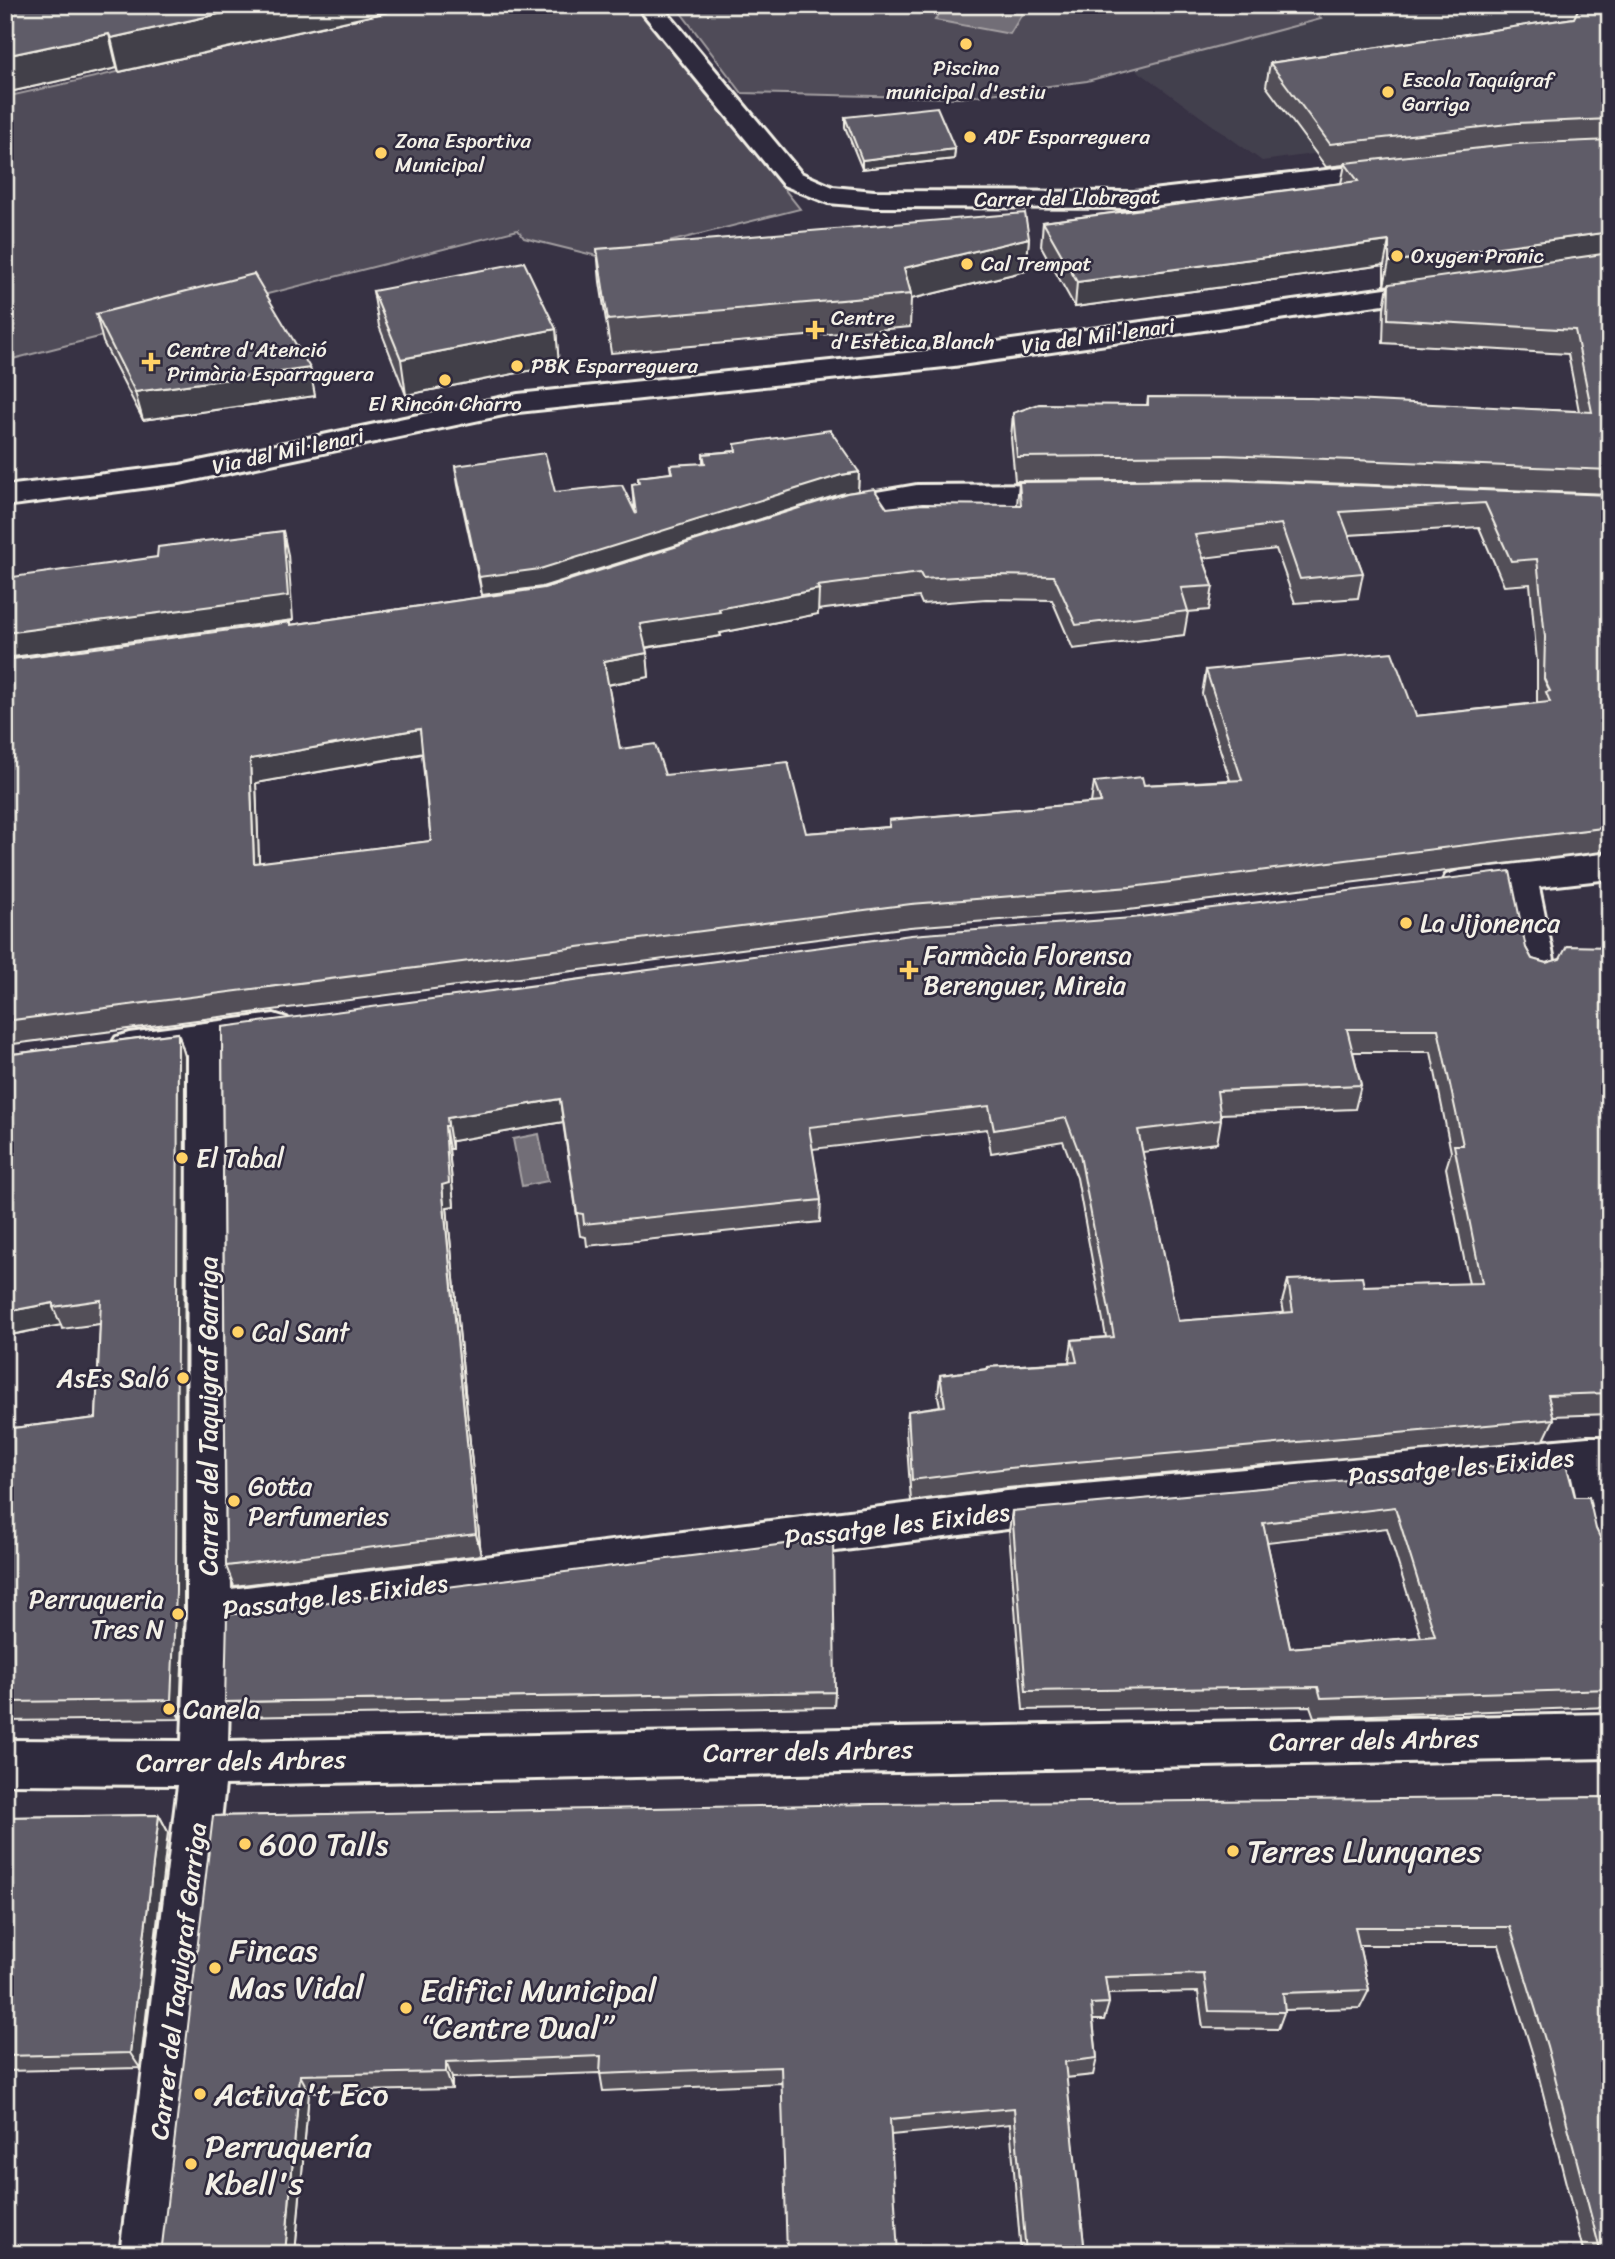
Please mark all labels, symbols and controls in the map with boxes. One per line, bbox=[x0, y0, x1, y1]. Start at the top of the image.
marker: Piscina municipal d'estiu bbox=[958, 36, 974, 52]
place label: Piscina municipal d'estiu bbox=[886, 49, 1046, 111]
place label: Escola Taquígraf Garriga bbox=[1402, 61, 1556, 123]
marker: Escola Taquígraf Garriga bbox=[1380, 84, 1396, 100]
place label: ADF Esparreguera bbox=[983, 118, 1150, 156]
place label: Zona Esportiva Municipal bbox=[395, 122, 532, 184]
marker: ADF Esparreguera bbox=[962, 129, 978, 145]
marker: Zona Esportiva Municipal bbox=[373, 145, 389, 161]
street label: Carrer del Llobregat bbox=[974, 177, 1160, 219]
place label: Oxygen·Pranic bbox=[1411, 237, 1545, 275]
place label: Cal Trempat bbox=[981, 245, 1092, 283]
marker: Oxygen·Pranic bbox=[1389, 248, 1405, 264]
marker: Cal Trempat bbox=[959, 256, 975, 272]
place label: Centre d'Estètica Blanch bbox=[831, 299, 995, 361]
street label: Via del Mil·lenari bbox=[1019, 306, 1178, 366]
marker: Centre d'Estètica Blanch bbox=[805, 320, 825, 340]
place label: Centre d'Atenció Primària Esparraguera bbox=[167, 331, 374, 393]
place label: PBK Esparreguera bbox=[531, 347, 699, 385]
marker: Centre d'Atenció Primària Esparraguera bbox=[141, 352, 161, 372]
marker: PBK Esparreguera bbox=[509, 358, 525, 374]
marker: El Rincón Charro bbox=[437, 372, 453, 388]
place label: El Rincón Charro bbox=[368, 385, 522, 423]
street label: Via del Mil·lenari bbox=[208, 416, 369, 486]
place label: La Jijonenca bbox=[1420, 900, 1561, 946]
marker: La Jijonenca bbox=[1398, 915, 1414, 931]
place label: Farmàcia Florensa Berenguer, Mireia bbox=[923, 932, 1132, 1008]
marker: Farmàcia Florensa Berenguer, Mireia bbox=[901, 962, 917, 978]
place label: El Tabal bbox=[196, 1135, 285, 1181]
marker: El Tabal bbox=[174, 1150, 190, 1166]
street label: Carrer del Taquigraf Garriga bbox=[185, 1256, 231, 1576]
place label: Cal Sant bbox=[252, 1309, 351, 1355]
marker: Cal Sant bbox=[230, 1324, 246, 1340]
place label: AsEs Saló bbox=[56, 1355, 170, 1401]
marker: AsEs Saló bbox=[175, 1370, 191, 1386]
street label: Passatge les Eixides bbox=[1346, 1434, 1576, 1500]
place label: Gotta Perfumeries bbox=[248, 1463, 389, 1539]
street label: Passatge les Eixides bbox=[782, 1488, 1013, 1562]
marker: Gotta Perfumeries bbox=[226, 1493, 242, 1509]
street label: Passatge les Eixides bbox=[220, 1559, 451, 1633]
place label: Perruqueria Tres N bbox=[29, 1576, 164, 1652]
marker: Perruqueria Tres N bbox=[170, 1606, 186, 1622]
place label: Canela bbox=[183, 1686, 260, 1732]
marker: Canela bbox=[161, 1701, 177, 1717]
street label: Carrer dels Arbres bbox=[1269, 1715, 1480, 1765]
street label: Carrer dels Arbres bbox=[703, 1726, 914, 1776]
street label: Carrer dels Arbres bbox=[136, 1736, 347, 1786]
place label: 600 Talls bbox=[259, 1816, 388, 1873]
street label: Carrer del Taquigraf Garriga bbox=[136, 1820, 220, 2142]
place label: Terres Llunyanes bbox=[1247, 1823, 1482, 1880]
marker: 600 Talls bbox=[237, 1836, 253, 1852]
marker: Terres Llunyanes bbox=[1225, 1843, 1241, 1859]
place label: Fincas Mas Vidal bbox=[229, 1922, 365, 2016]
marker: Fincas Mas Vidal bbox=[207, 1960, 223, 1976]
place label: Edifici Municipal “Centre Dual” bbox=[420, 1962, 657, 2056]
marker: Edifici Municipal “Centre Dual” bbox=[398, 2000, 414, 2016]
place label: Activa't Eco bbox=[213, 2066, 389, 2123]
marker: Activa't Eco bbox=[192, 2086, 208, 2102]
place label: Perruquería Kbell's bbox=[205, 2118, 372, 2212]
marker: Perruquería Kbell's bbox=[183, 2156, 199, 2172]

